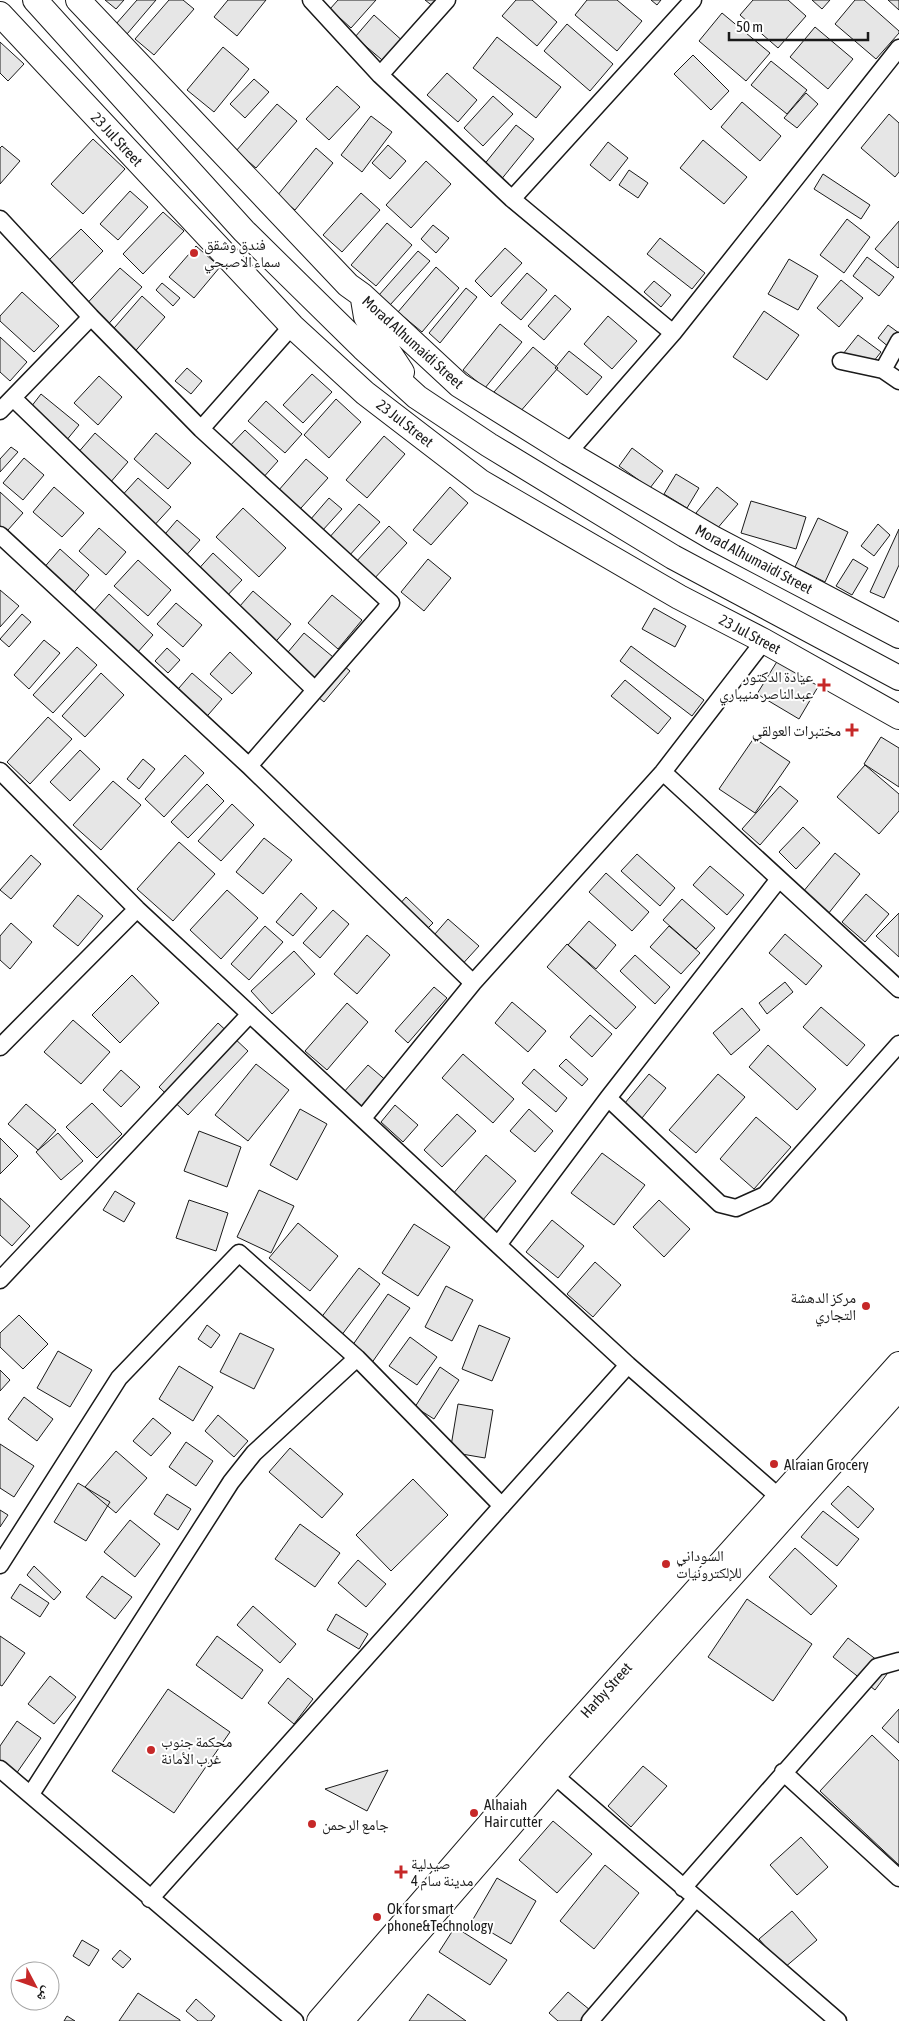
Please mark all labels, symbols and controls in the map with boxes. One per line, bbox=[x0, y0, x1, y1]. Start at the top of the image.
scale bar bbox=[729, 10, 868, 42]
text: 50 m bbox=[736, 18, 763, 35]
street label: 23 Jul Street bbox=[88, 109, 146, 169]
place label: فندق وشقق سماء الاصبحي bbox=[204, 236, 280, 273]
marker: فندق وشقق سماء الاصبحي bbox=[188, 247, 200, 259]
street label: Morad Alhumaidi Street bbox=[359, 292, 467, 392]
street label: 23 Jul Street bbox=[373, 396, 437, 450]
street label: Morad Alhumaidi Street bbox=[693, 521, 815, 597]
street label: 23 Jul Street bbox=[716, 611, 784, 657]
place label: عيادة الدكتور عبدالناصر منيباري bbox=[719, 668, 813, 705]
marker: عيادة الدكتور عبدالناصر منيباري bbox=[817, 678, 831, 692]
place label: مختبرات العولقي bbox=[752, 722, 841, 742]
marker: مختبرات العولقي bbox=[845, 723, 859, 737]
place label: مركز الدهشة التجاري bbox=[791, 1289, 856, 1326]
marker: مركز الدهشة التجاري bbox=[860, 1300, 872, 1312]
place label: Alraian Grocery bbox=[784, 1456, 869, 1473]
marker: Alraian Grocery bbox=[768, 1458, 780, 1470]
place label: السوداني للإلكترونيات bbox=[676, 1547, 742, 1582]
marker: السوداني للإلكترونيات bbox=[660, 1558, 672, 1570]
street label: Harby Street bbox=[577, 1659, 635, 1721]
place label: محكمة جنوب غرب الأمانة bbox=[161, 1733, 232, 1768]
marker: محكمة جنوب غرب الأمانة bbox=[145, 1744, 157, 1756]
place label: Alhaiah Hair cutter bbox=[484, 1796, 543, 1830]
marker: Alhaiah Hair cutter bbox=[468, 1807, 480, 1819]
place label: جامع الرحمن bbox=[322, 1816, 389, 1835]
marker: جامع الرحمن bbox=[306, 1818, 318, 1830]
place label: صيدلية مدينة سام 4 bbox=[411, 1855, 474, 1891]
marker: صيدلية مدينة سام 4 bbox=[395, 1866, 407, 1878]
place label: Ok for smart phone&Technology bbox=[387, 1900, 493, 1934]
marker: Ok for smart phone&Technology bbox=[371, 1911, 383, 1923]
north arrow bbox=[10, 1961, 60, 2011]
text: ش bbox=[33, 1983, 56, 2005]

